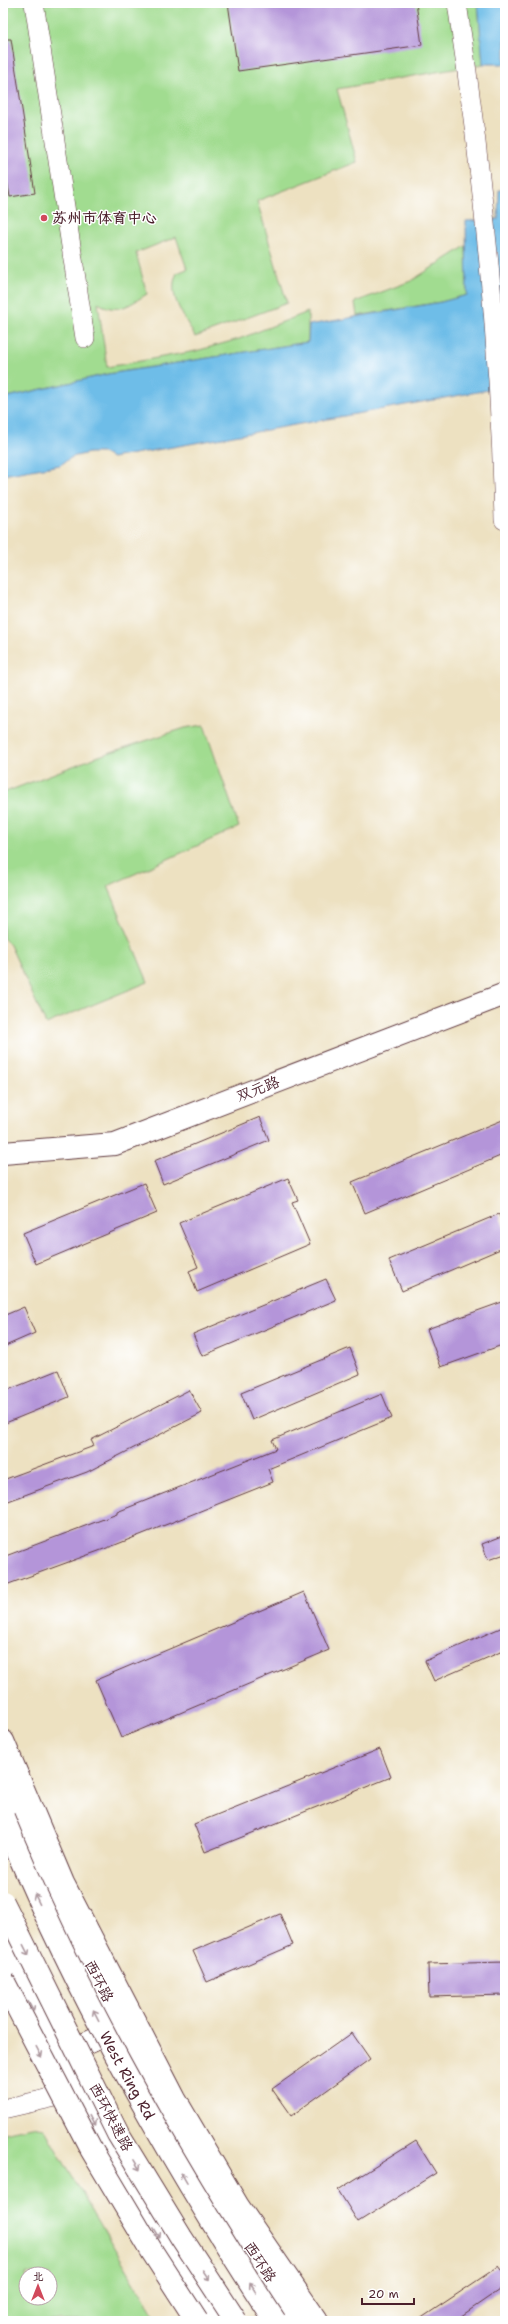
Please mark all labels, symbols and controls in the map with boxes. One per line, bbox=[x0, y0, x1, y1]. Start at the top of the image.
place label: 苏州市体育中心 bbox=[52, 208, 157, 228]
marker: 苏州市体育中心 bbox=[39, 213, 49, 223]
street label: 双元路 bbox=[233, 1072, 283, 1106]
one-way arrow bbox=[33, 1893, 40, 1905]
one-way arrow bbox=[23, 1943, 30, 1955]
street label: 西环路 bbox=[80, 1956, 118, 2006]
one-way arrow bbox=[28, 1999, 35, 2011]
one-way arrow bbox=[92, 2009, 99, 2021]
street label: West Ring Rd bbox=[95, 2028, 160, 2124]
one-way arrow bbox=[36, 2046, 44, 2058]
street label: 西环快速路 bbox=[85, 2079, 137, 2155]
one-way arrow bbox=[89, 2114, 96, 2126]
one-way arrow bbox=[133, 2159, 141, 2170]
one-way arrow bbox=[180, 2172, 188, 2184]
one-way arrow bbox=[154, 2227, 162, 2239]
street label: 西环路 bbox=[239, 2238, 281, 2286]
north arrow bbox=[18, 2266, 58, 2306]
text: 北 bbox=[33, 2269, 44, 2284]
one-way arrow bbox=[202, 2269, 210, 2280]
scale bar bbox=[362, 2280, 414, 2306]
one-way arrow bbox=[249, 2283, 257, 2294]
text: 20 m bbox=[368, 2286, 399, 2302]

